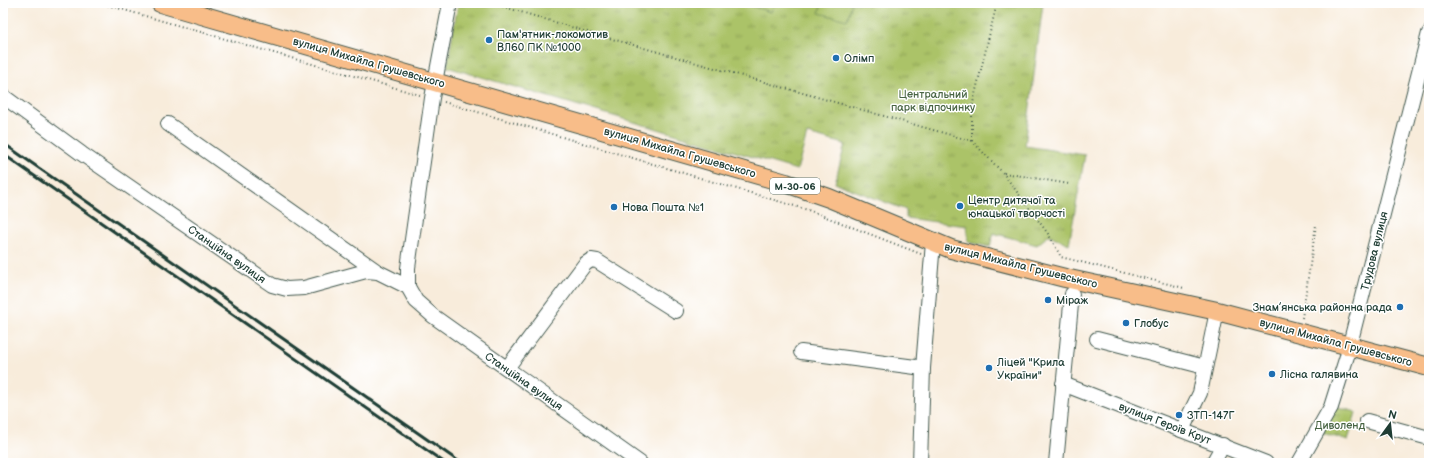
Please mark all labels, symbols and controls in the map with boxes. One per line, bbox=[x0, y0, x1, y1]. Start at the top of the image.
place label: Пам'ятник-локомотив ВЛ60 ПК №1000 bbox=[497, 28, 608, 54]
street label: вулиця Михайла Грушевського bbox=[292, 35, 446, 90]
marker: Пам'ятник-локомотив ВЛ60 ПК №1000 bbox=[484, 35, 494, 45]
place label: Олімп bbox=[844, 52, 874, 65]
marker: Олімп bbox=[831, 53, 841, 63]
park label: Центральний парк відпочинку bbox=[891, 88, 975, 114]
street label: вулиця Михайла Грушевського bbox=[603, 125, 757, 180]
road number: М-30-06 bbox=[770, 178, 820, 194]
place label: Центр дитячої та юнацької творчості bbox=[968, 194, 1065, 220]
place label: Нова Пошта №1 bbox=[622, 201, 704, 214]
marker: Центр дитячої та юнацької творчості bbox=[955, 201, 965, 211]
marker: Нова Пошта №1 bbox=[609, 202, 619, 212]
street label: Трудова вулиця bbox=[1358, 210, 1391, 292]
street label: Станційна вулиця bbox=[185, 223, 268, 286]
street label: вулиця Михайла Грушевського bbox=[943, 240, 1099, 291]
place label: Міраж bbox=[1056, 294, 1089, 307]
marker: Міраж bbox=[1043, 295, 1053, 305]
place label: Знам’янська районна рада bbox=[1253, 301, 1392, 314]
marker: Знам’янська районна рада bbox=[1395, 302, 1405, 312]
street label: вулиця Михайла Грушевського bbox=[1258, 316, 1414, 369]
place label: Глобус bbox=[1134, 317, 1169, 330]
marker: Глобус bbox=[1121, 318, 1131, 328]
street label: Станційна вулиця bbox=[482, 350, 565, 413]
place label: Ліцей "Крила України" bbox=[996, 356, 1065, 382]
marker: Ліцей "Крила України" bbox=[984, 363, 994, 373]
place label: Лісна галявина bbox=[1279, 368, 1359, 381]
marker: Лісна галявина bbox=[1267, 369, 1277, 379]
street label: вулиця Героїв Крут bbox=[1117, 400, 1213, 447]
north arrow bbox=[1370, 404, 1410, 444]
text: N bbox=[1387, 407, 1398, 422]
place label: ЗТП-147Г bbox=[1187, 409, 1235, 422]
marker: ЗТП-147Г bbox=[1174, 410, 1184, 420]
park label: Диволенд bbox=[1315, 419, 1366, 432]

